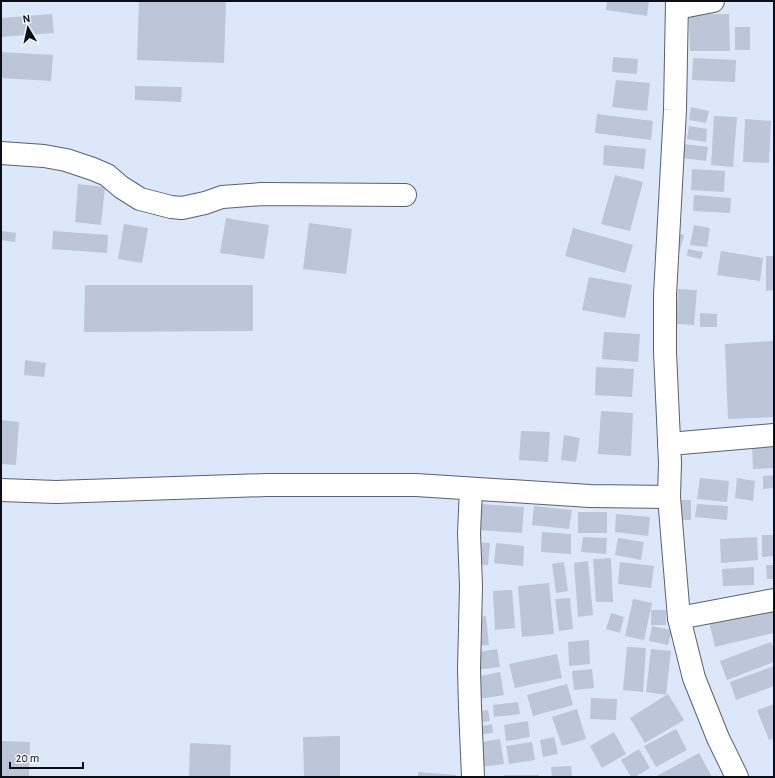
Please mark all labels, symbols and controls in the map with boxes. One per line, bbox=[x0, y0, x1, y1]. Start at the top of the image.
north arrow bbox=[8, 8, 48, 48]
text: N bbox=[22, 13, 31, 25]
scale bar bbox=[10, 744, 83, 770]
text: 20 m bbox=[16, 752, 39, 764]

